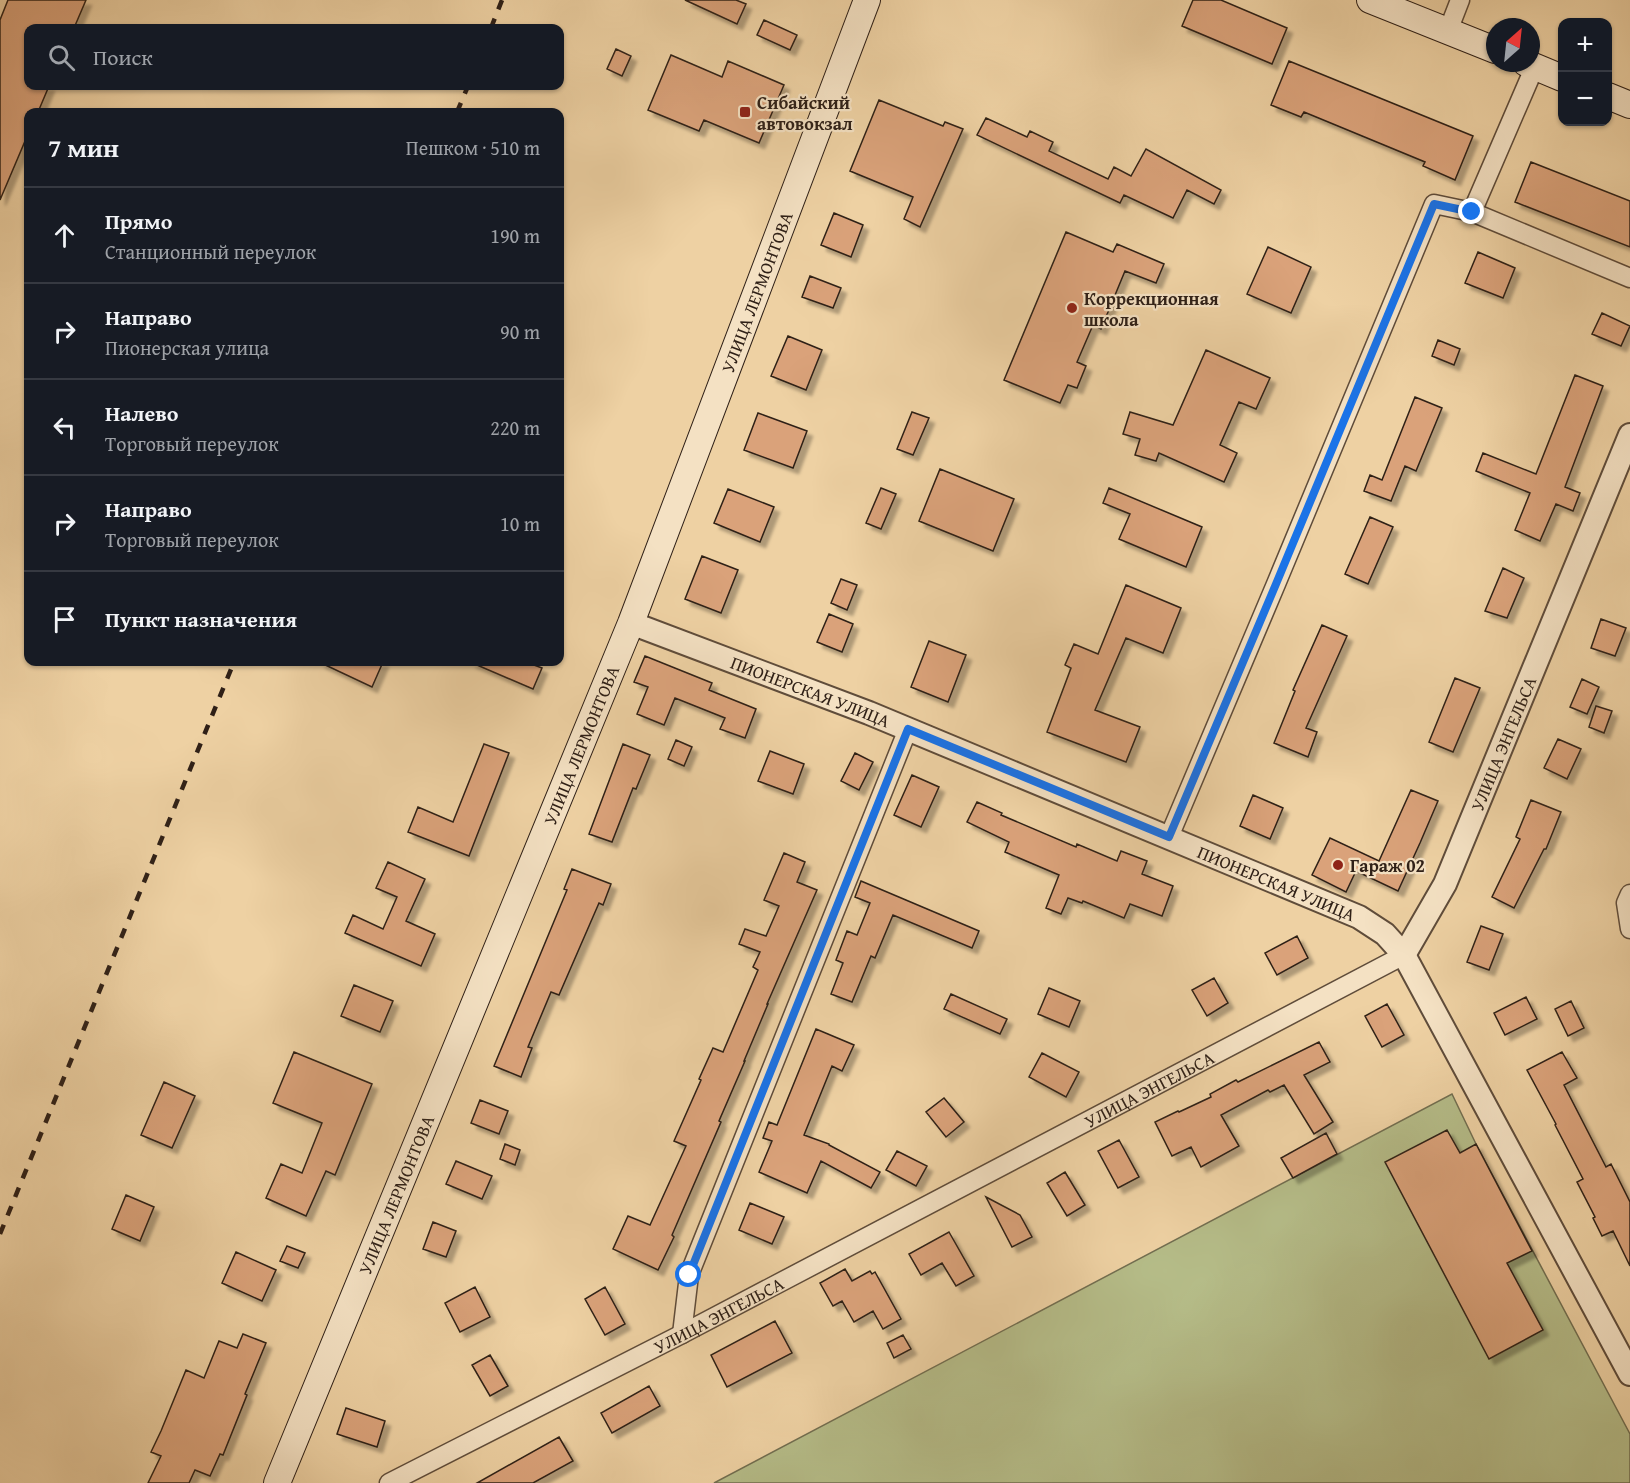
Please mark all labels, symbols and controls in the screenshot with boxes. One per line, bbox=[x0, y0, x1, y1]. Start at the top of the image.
north arrow bbox=[1486, 18, 1540, 72]
map controls bbox=[1558, 18, 1612, 126]
button: + bbox=[1558, 18, 1612, 72]
search box bbox=[24, 24, 564, 90]
icon: search bbox=[45, 41, 78, 74]
text: Поиск bbox=[93, 41, 153, 73]
button: − bbox=[1558, 72, 1612, 126]
place label: Сибайский автовокзал bbox=[757, 89, 853, 137]
marker: Сибайский автовокзал bbox=[738, 105, 752, 119]
text: 7 мин bbox=[48, 128, 119, 167]
text: Пешком · 510 m bbox=[406, 133, 540, 162]
route end bbox=[1458, 198, 1484, 224]
text: Прямо bbox=[105, 205, 172, 237]
street label: УЛИЦА ЛЕРМОНТОВА bbox=[714, 207, 799, 376]
icon: ahead bbox=[48, 219, 81, 252]
text: 190 m bbox=[490, 221, 540, 250]
text: Станционный переулок bbox=[105, 237, 316, 266]
place label: Коррекционная школа bbox=[1084, 285, 1219, 333]
text: Направо bbox=[105, 301, 192, 333]
marker: Коррекционная школа bbox=[1065, 301, 1079, 315]
icon: right bbox=[48, 315, 81, 348]
text: 90 m bbox=[500, 317, 540, 346]
text: Пионерская улица bbox=[105, 333, 269, 362]
text: Налево bbox=[105, 397, 178, 429]
icon: left bbox=[48, 411, 81, 444]
text: 220 m bbox=[490, 413, 540, 442]
text: Торговый переулок bbox=[105, 429, 279, 458]
text: Направо bbox=[105, 493, 192, 525]
icon: right bbox=[48, 507, 81, 540]
text: 10 m bbox=[500, 509, 540, 538]
text: Торговый переулок bbox=[105, 525, 279, 554]
icon: arrive bbox=[48, 603, 81, 636]
text: Пункт назначения bbox=[105, 603, 297, 635]
street label: ПИОНЕРСКАЯ УЛИЦА bbox=[727, 648, 895, 734]
street label: УЛИЦА ЛЕРМОНТОВА bbox=[536, 661, 626, 829]
street label: УЛИЦА ЭНГЕЛЬСА bbox=[1463, 672, 1543, 815]
street label: ПИОНЕРСКАЯ УЛИЦА bbox=[1194, 838, 1360, 928]
place label: Гараж 02 bbox=[1350, 852, 1425, 879]
marker: Гараж 02 bbox=[1331, 858, 1345, 872]
street label: УЛИЦА ЭНГЕЛЬСА bbox=[1079, 1044, 1219, 1134]
street label: УЛИЦА ЛЕРМОНТОВА bbox=[351, 1110, 441, 1278]
route start bbox=[675, 1261, 701, 1287]
street label: УЛИЦА ЭНГЕЛЬСА bbox=[649, 1270, 788, 1360]

